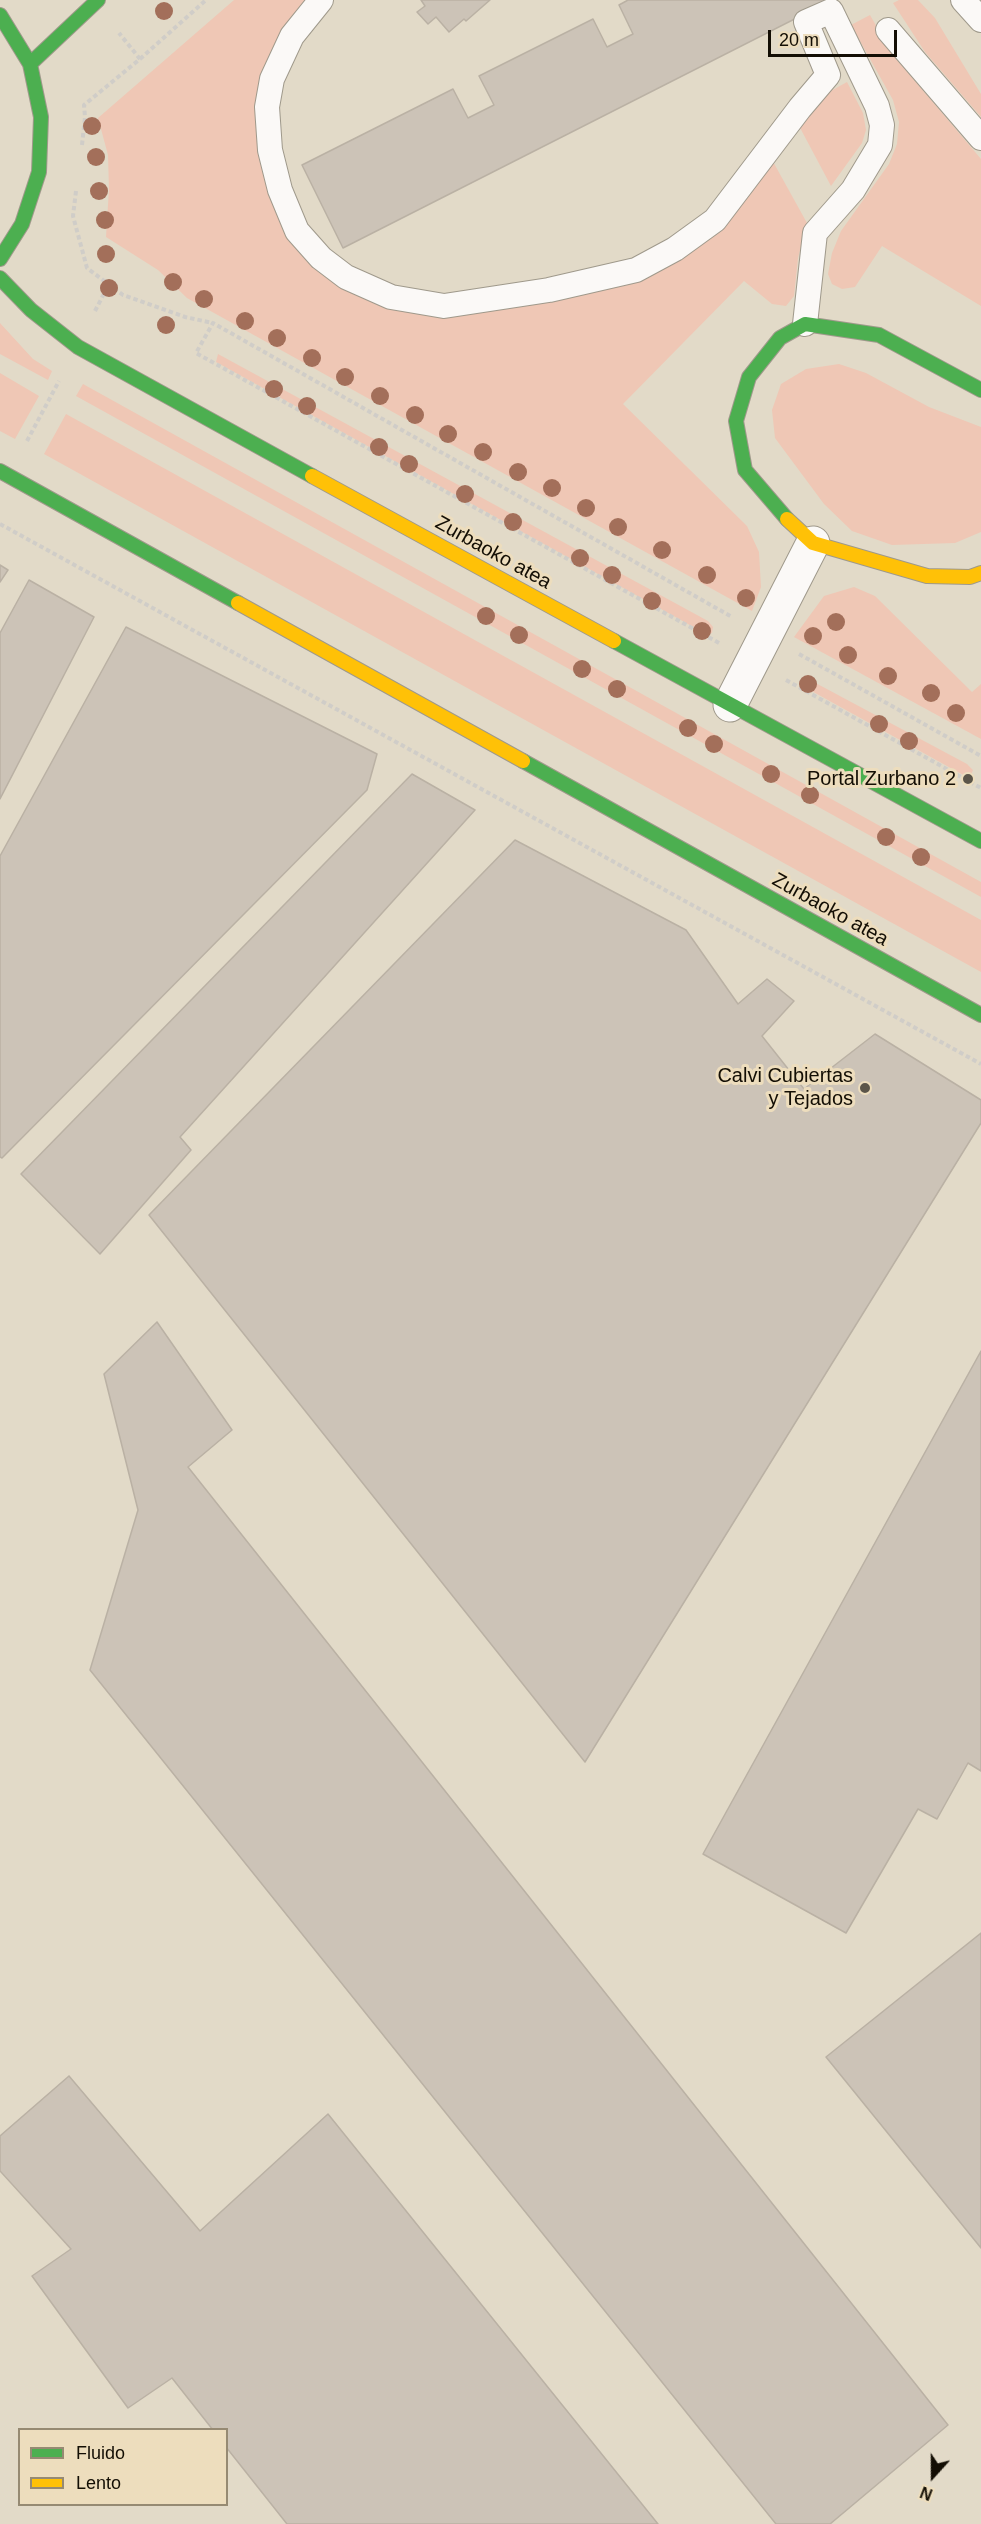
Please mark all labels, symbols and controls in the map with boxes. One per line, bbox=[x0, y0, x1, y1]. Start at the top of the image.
scale bar bbox=[771, 18, 900, 56]
text: 20 m bbox=[779, 30, 819, 50]
street label: Zurbaoko atea bbox=[431, 511, 555, 595]
place label: Portal Zurbano 2 bbox=[807, 767, 956, 791]
marker: Portal Zurbano 2 bbox=[961, 772, 975, 786]
street label: Zurbaoko atea bbox=[768, 868, 892, 952]
place label: Calvi Cubiertas y Tejados bbox=[717, 1064, 853, 1111]
marker: Calvi Cubiertas y Tejados bbox=[858, 1081, 872, 1095]
legend bbox=[18, 2428, 228, 2506]
text: Fluido bbox=[76, 2443, 125, 2463]
north arrow bbox=[903, 2446, 963, 2506]
text: Lento bbox=[76, 2473, 121, 2493]
text: N bbox=[918, 2483, 935, 2503]

